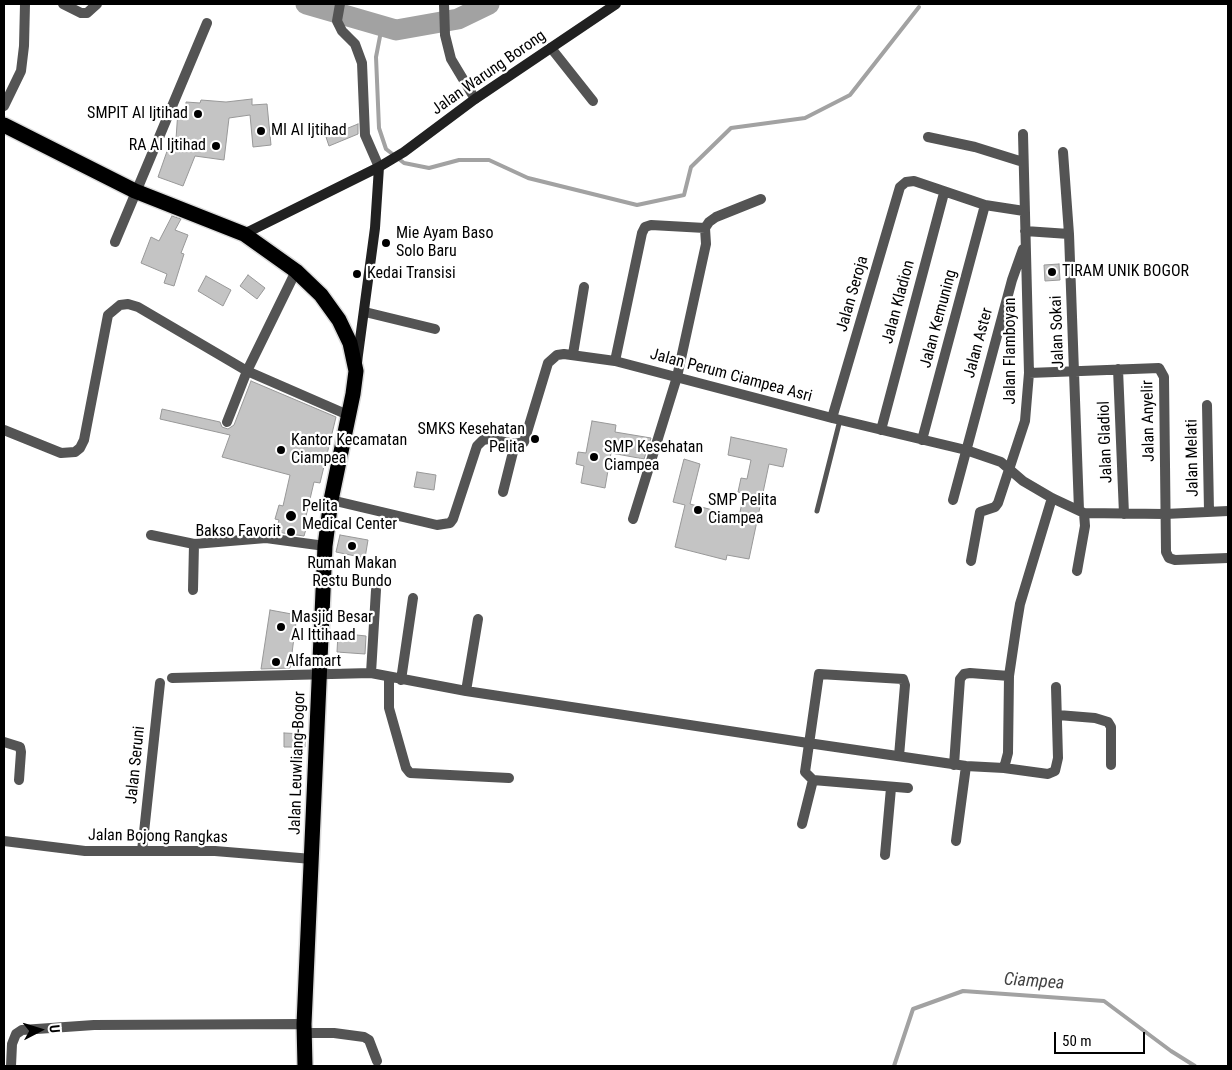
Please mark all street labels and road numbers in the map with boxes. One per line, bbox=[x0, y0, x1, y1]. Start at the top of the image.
street label: Jalan Warung Borong bbox=[428, 26, 550, 120]
street label: Jalan Seroja bbox=[833, 254, 873, 334]
street label: Jalan Kladion bbox=[879, 258, 919, 346]
street label: Jalan Kemuning bbox=[917, 268, 961, 370]
street label: Jalan Sokai bbox=[1047, 295, 1069, 369]
street label: Jalan Flamboyan bbox=[1001, 298, 1021, 404]
street label: Jalan Aster bbox=[960, 306, 998, 380]
street label: Jalan Perum Ciampea Asri bbox=[648, 345, 814, 407]
street label: Jalan Anyelir bbox=[1139, 380, 1159, 462]
street label: Jalan Gladiol bbox=[1095, 401, 1117, 483]
street label: Jalan Melati bbox=[1183, 419, 1203, 497]
street label: Jalan Leuwliang-Bogor bbox=[286, 691, 310, 835]
street label: Jalan Seruni bbox=[122, 725, 150, 805]
street label: Jalan Bojong Rangkas bbox=[88, 826, 228, 848]

